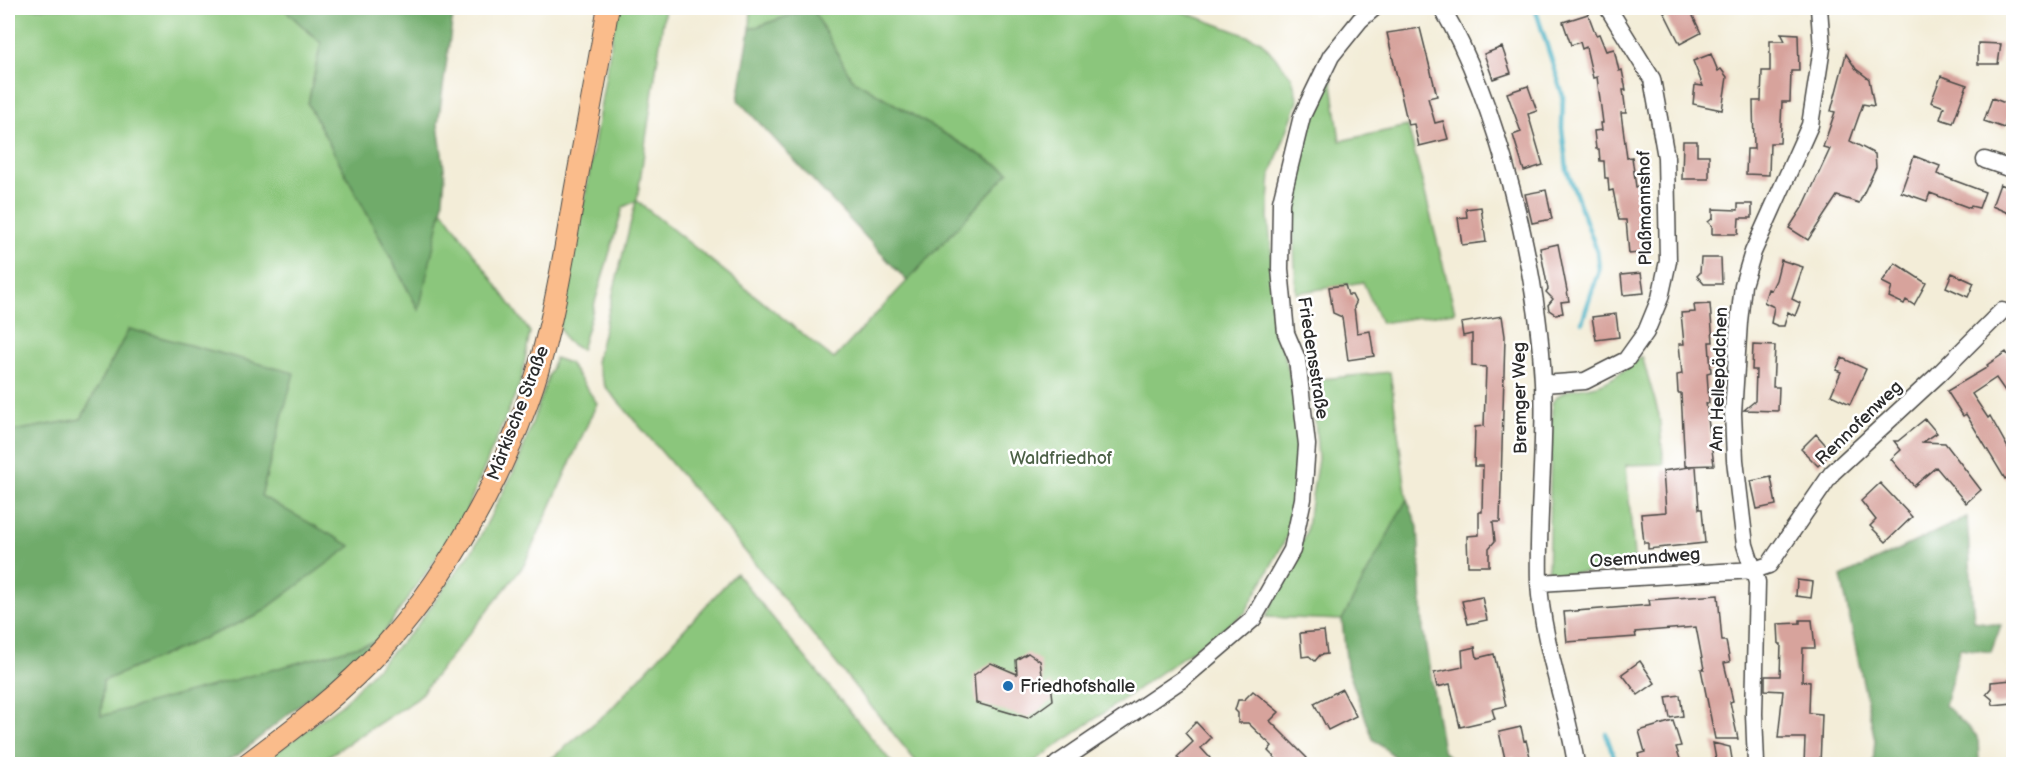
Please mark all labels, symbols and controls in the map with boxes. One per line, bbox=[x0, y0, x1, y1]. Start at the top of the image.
street label: Plaßmannshof bbox=[1633, 150, 1657, 266]
street label: Friedensstraße bbox=[1293, 295, 1333, 421]
street label: Am Hellepädchen bbox=[1706, 306, 1732, 452]
street label: Märkische Straße bbox=[483, 342, 553, 483]
street label: Bremger Weg bbox=[1509, 342, 1531, 454]
street label: Rennofenweg bbox=[1811, 376, 1907, 470]
park label: Waldfriedhof bbox=[1010, 448, 1113, 469]
street label: Osemundweg bbox=[1589, 544, 1701, 572]
place label: Friedhofshalle bbox=[1020, 676, 1136, 697]
marker: Friedhofshalle bbox=[1001, 679, 1015, 693]

